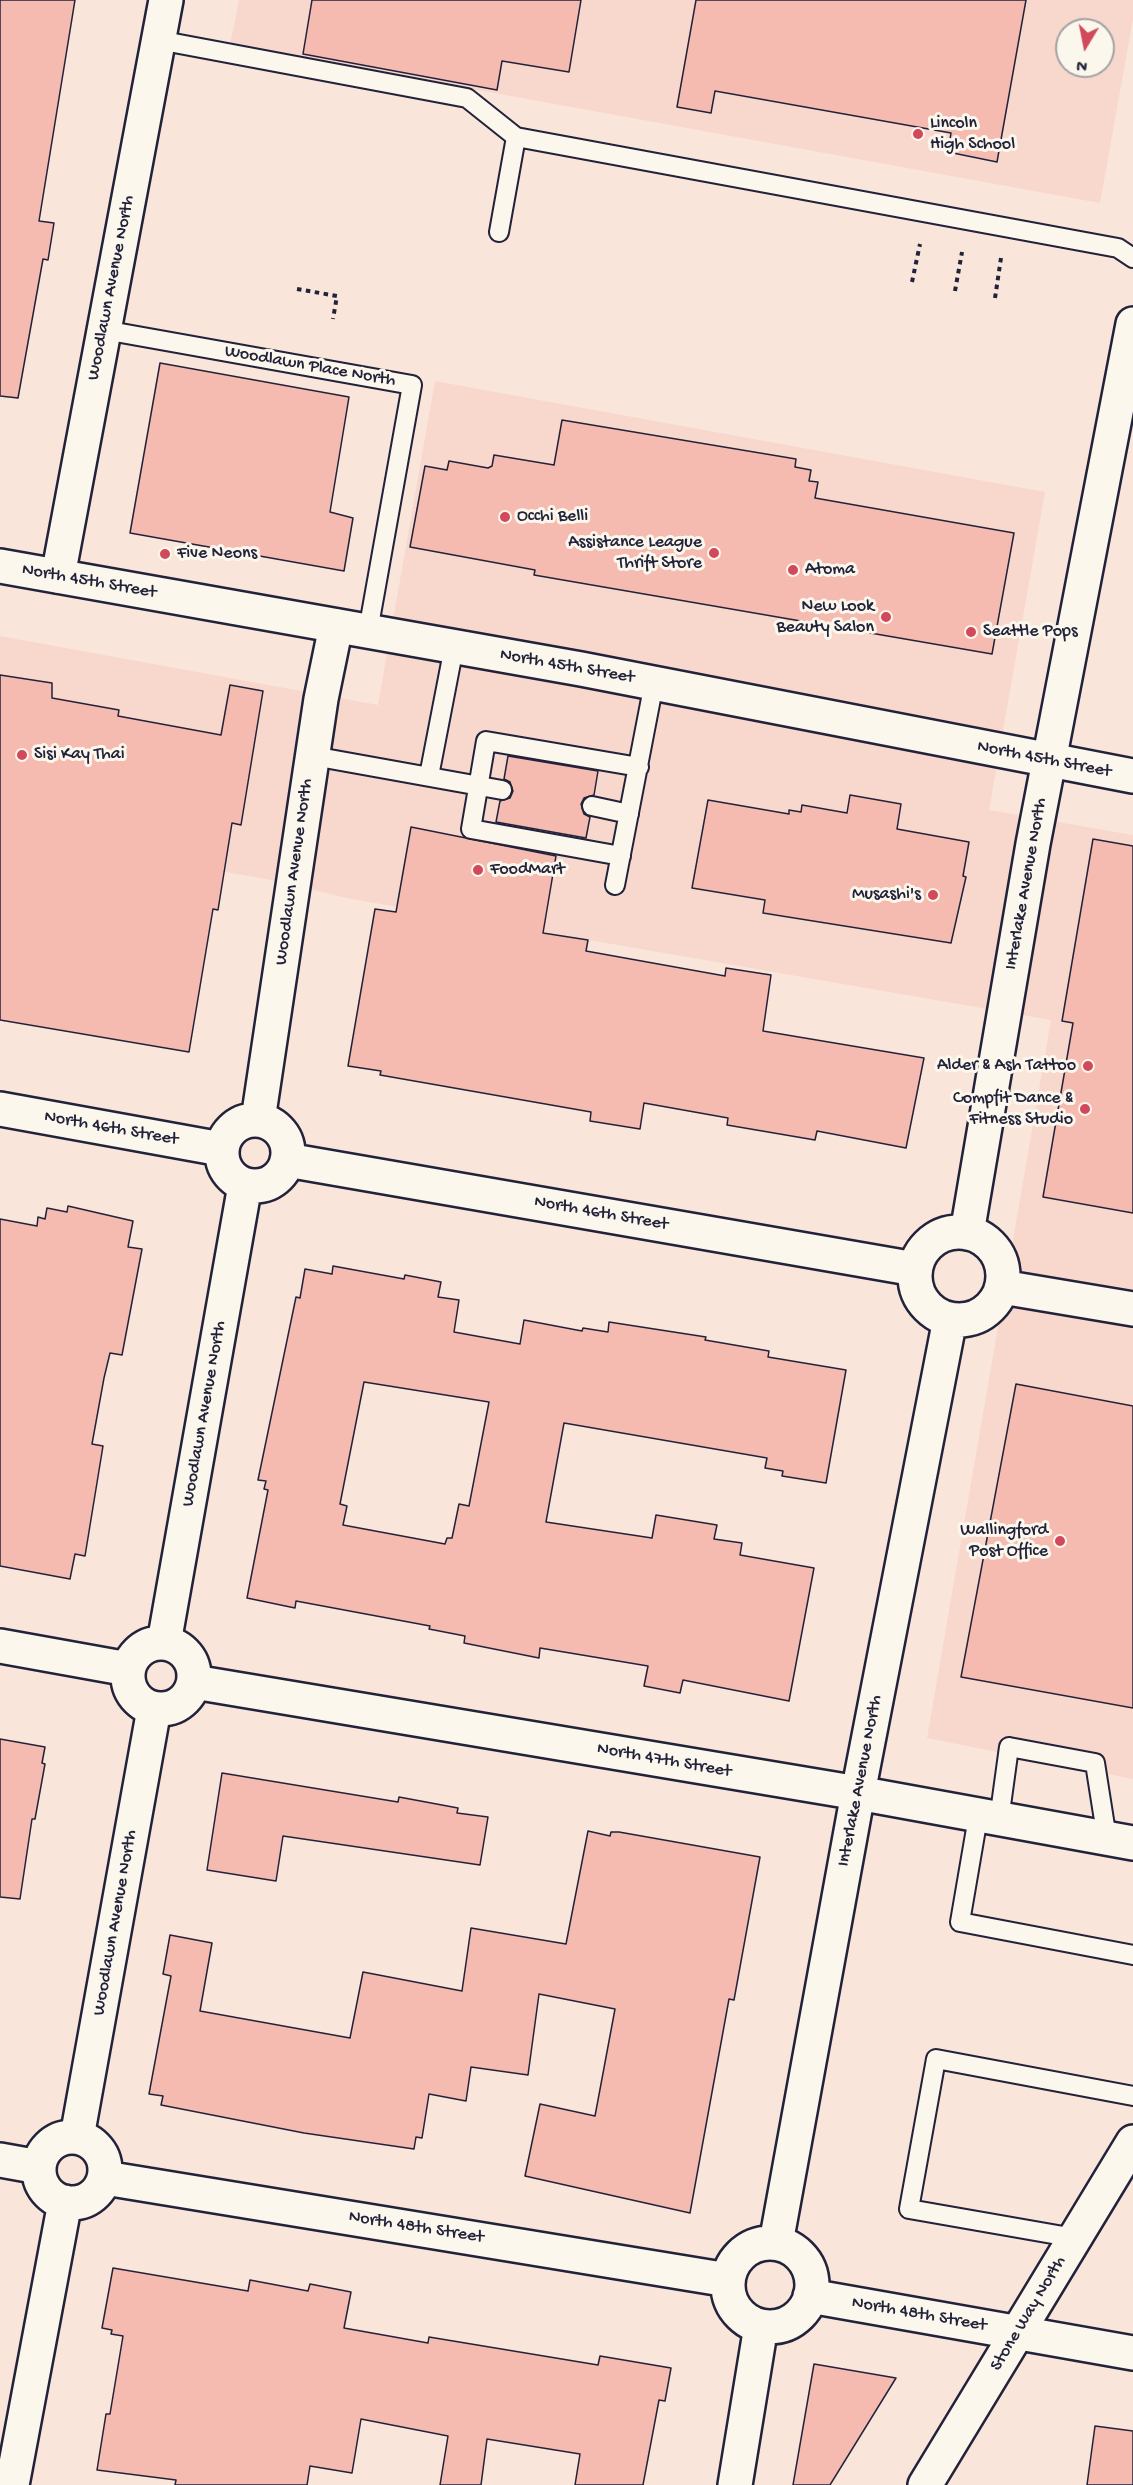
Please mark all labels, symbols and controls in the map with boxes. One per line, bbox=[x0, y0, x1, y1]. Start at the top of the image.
north arrow bbox=[1055, 18, 1115, 78]
text: N bbox=[1075, 54, 1089, 75]
place label: Lincoln High School bbox=[930, 113, 1015, 156]
marker: Lincoln High School bbox=[911, 127, 925, 141]
street label: Woodlawn Avenue North bbox=[83, 194, 141, 382]
street label: Woodlawn Place North bbox=[223, 341, 397, 393]
place label: Occhi Belli bbox=[517, 506, 588, 528]
marker: Occhi Belli bbox=[498, 510, 512, 524]
place label: Assistance League Thrift Store bbox=[568, 532, 702, 574]
place label: Five Neons bbox=[177, 543, 257, 565]
marker: Assistance League Thrift Store bbox=[707, 546, 721, 560]
marker: Five Neons bbox=[158, 547, 172, 561]
place label: Atoma bbox=[805, 559, 855, 581]
street label: North 45th Street bbox=[20, 560, 158, 604]
marker: Atoma bbox=[786, 563, 800, 577]
place label: New Look Beauty Salon bbox=[776, 596, 874, 638]
marker: New Look Beauty Salon bbox=[879, 610, 893, 624]
place label: Seattle Pops bbox=[983, 621, 1078, 643]
marker: Seattle Pops bbox=[964, 625, 978, 639]
street label: North 45th Street bbox=[498, 645, 636, 689]
street label: North 45th Street bbox=[975, 736, 1113, 784]
place label: Sisi Kay Thai bbox=[34, 744, 125, 766]
marker: Sisi Kay Thai bbox=[15, 748, 29, 762]
street label: Woodlawn Avenue North bbox=[271, 777, 319, 967]
street label: Interlake Avenue North bbox=[1001, 796, 1053, 972]
place label: FoodMart bbox=[490, 859, 565, 881]
marker: FoodMart bbox=[471, 863, 485, 877]
place label: Musashi's bbox=[852, 884, 921, 906]
marker: Musashi's bbox=[926, 888, 940, 902]
place label: Alder & Ash Tattoo bbox=[937, 1055, 1076, 1077]
marker: Alder & Ash Tattoo bbox=[1081, 1059, 1095, 1073]
place label: Compfit Dance & Fitness Studio bbox=[953, 1088, 1073, 1130]
marker: Compfit Dance & Fitness Studio bbox=[1078, 1102, 1092, 1116]
street label: North 46th Street bbox=[42, 1107, 180, 1151]
street label: North 46th Street bbox=[532, 1192, 670, 1236]
street label: Woodlawn Avenue North bbox=[178, 1319, 232, 1509]
place label: Wallingford Post Office bbox=[960, 1520, 1048, 1562]
marker: Wallingford Post Office bbox=[1053, 1534, 1067, 1548]
street label: Interlake Avenue North bbox=[834, 1693, 888, 1869]
street label: North 47th Street bbox=[595, 1739, 733, 1783]
street label: Woodlawn Avenue North bbox=[89, 1828, 143, 2018]
street label: North 48th Street bbox=[347, 2207, 485, 2249]
street label: Stone Way North bbox=[986, 2253, 1072, 2375]
street label: North 48th Street bbox=[850, 2293, 988, 2337]

